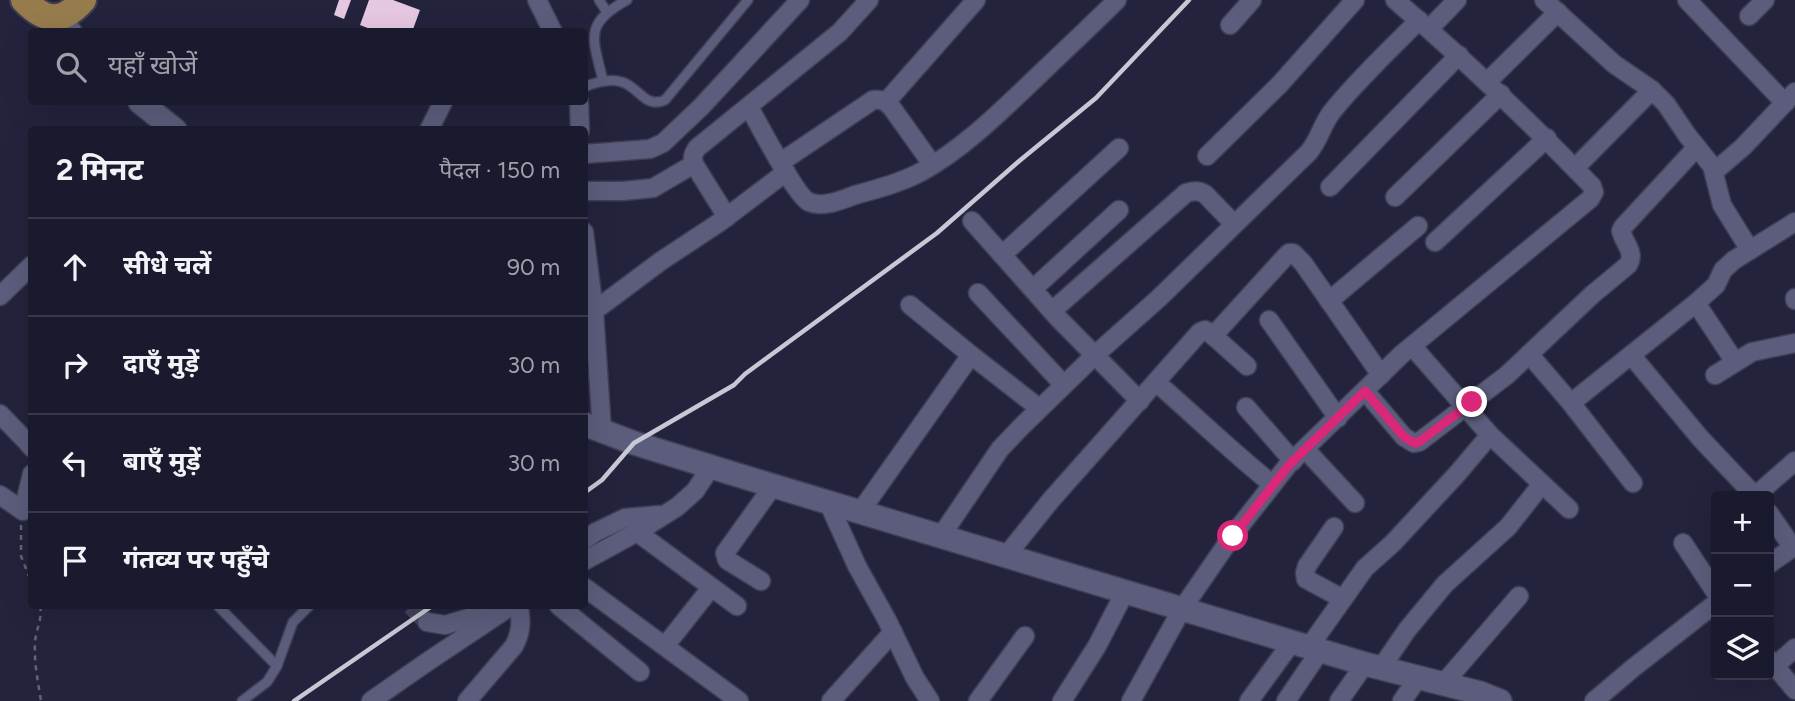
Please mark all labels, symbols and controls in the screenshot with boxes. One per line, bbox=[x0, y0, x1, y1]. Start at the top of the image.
search box bbox=[28, 28, 588, 105]
icon: search bbox=[52, 48, 90, 86]
text: यहाँ खोजें bbox=[108, 49, 197, 81]
text: 2 मिनट bbox=[56, 151, 143, 188]
text: पैदल · 150 m bbox=[439, 156, 560, 184]
icon: ahead bbox=[56, 248, 94, 286]
text: सीधे चलें bbox=[123, 249, 211, 281]
text: 90 m bbox=[507, 253, 560, 281]
icon: right bbox=[56, 346, 94, 384]
text: दाएँ मुड़ें bbox=[123, 347, 199, 379]
text: 30 m bbox=[507, 351, 560, 379]
route end bbox=[1456, 386, 1487, 417]
icon: left bbox=[56, 444, 94, 482]
text: बाएँ मुड़ें bbox=[123, 445, 200, 477]
text: 30 m bbox=[507, 449, 560, 477]
map controls bbox=[1711, 491, 1774, 680]
button: + bbox=[1711, 491, 1774, 554]
route start bbox=[1217, 520, 1248, 551]
icon: arrive bbox=[56, 542, 94, 580]
text: गंतव्य पर पहुँचे bbox=[123, 543, 269, 575]
button: − bbox=[1711, 554, 1774, 617]
button: layers bbox=[1711, 617, 1774, 680]

